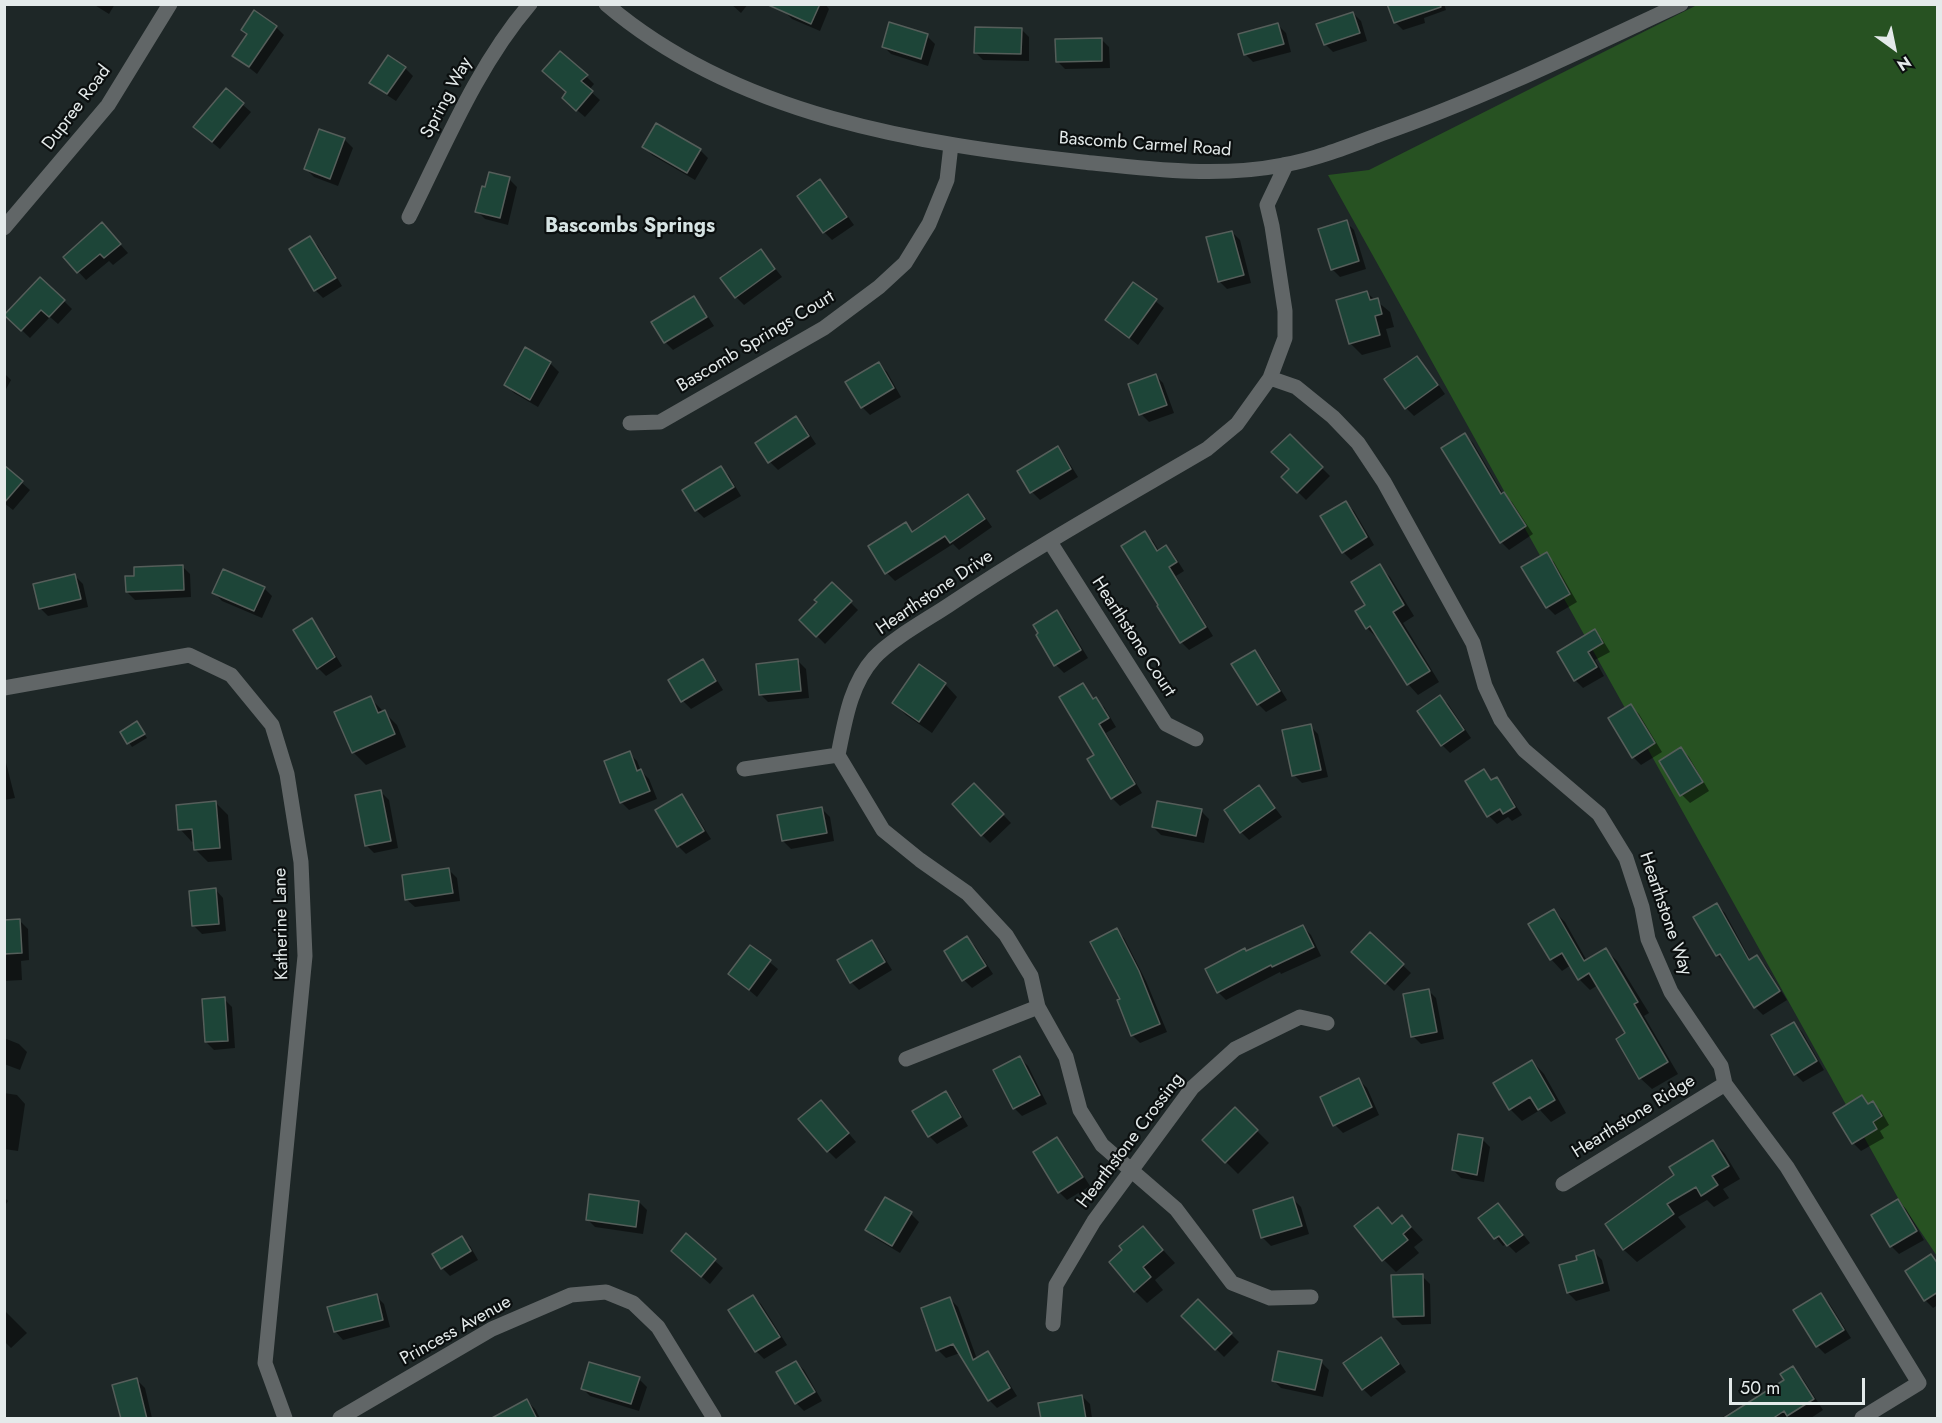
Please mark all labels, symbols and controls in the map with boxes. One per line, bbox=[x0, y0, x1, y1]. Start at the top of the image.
north arrow bbox=[1864, 18, 1924, 78]
text: N bbox=[1892, 50, 1916, 77]
street label: Spring Way bbox=[417, 54, 477, 142]
street label: Dupree Road bbox=[38, 61, 116, 155]
street label: Bascomb Carmel Road bbox=[1058, 128, 1232, 162]
district label: Bascombs Springs bbox=[545, 215, 715, 239]
street label: Bascomb Springs Court bbox=[673, 287, 839, 397]
street label: Hearthstone Drive bbox=[872, 546, 998, 640]
street label: Hearthstone Court bbox=[1086, 573, 1180, 701]
street label: Hearthstone Way bbox=[1634, 850, 1696, 978]
street label: Katherine Lane bbox=[270, 868, 294, 980]
street label: Hearthstone Crossing bbox=[1073, 1069, 1189, 1213]
street label: Hearthstone Ridge bbox=[1569, 1071, 1699, 1163]
street label: Princess Avenue bbox=[397, 1292, 515, 1370]
scale bar bbox=[1732, 1366, 1868, 1404]
text: 50 m bbox=[1740, 1375, 1780, 1401]

